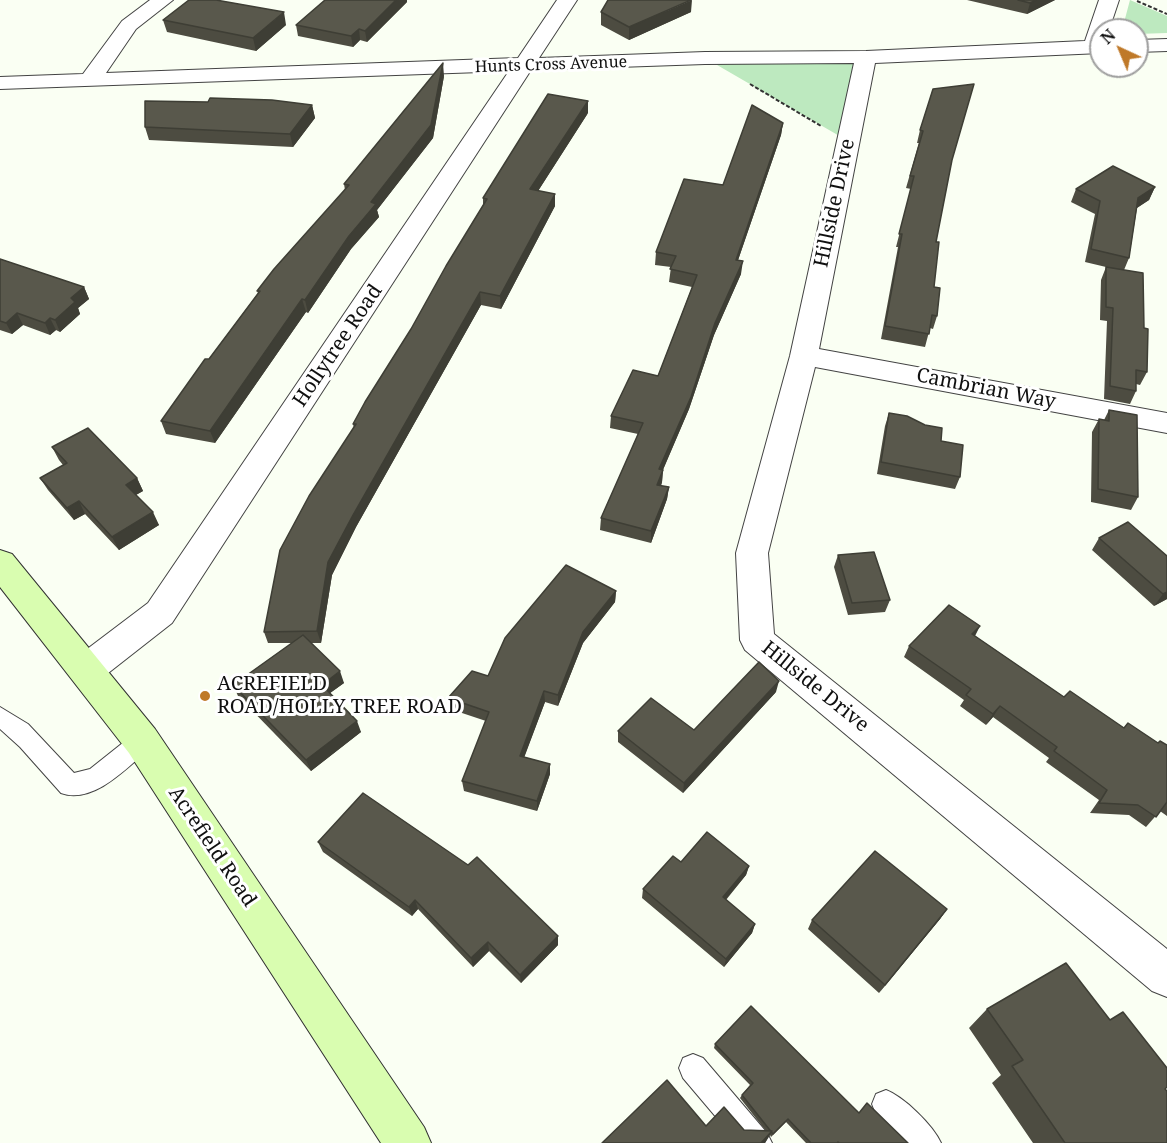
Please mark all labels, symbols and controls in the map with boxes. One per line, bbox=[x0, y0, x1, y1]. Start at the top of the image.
north arrow bbox=[1089, 18, 1149, 78]
text: N bbox=[1096, 24, 1120, 49]
street label: Hunts Cross Avenue bbox=[474, 53, 628, 77]
street label: Hillside Drive bbox=[810, 136, 860, 270]
street label: Hollytree Road bbox=[288, 280, 388, 412]
street label: Cambrian Way bbox=[914, 364, 1058, 414]
street label: Hillside Drive bbox=[757, 636, 873, 738]
place label: ACREFIELD ROAD/HOLLY TREE ROAD bbox=[217, 672, 462, 719]
marker: ACREFIELD ROAD/HOLLY TREE ROAD bbox=[198, 689, 212, 703]
street label: Acrefield Road bbox=[163, 782, 261, 912]

